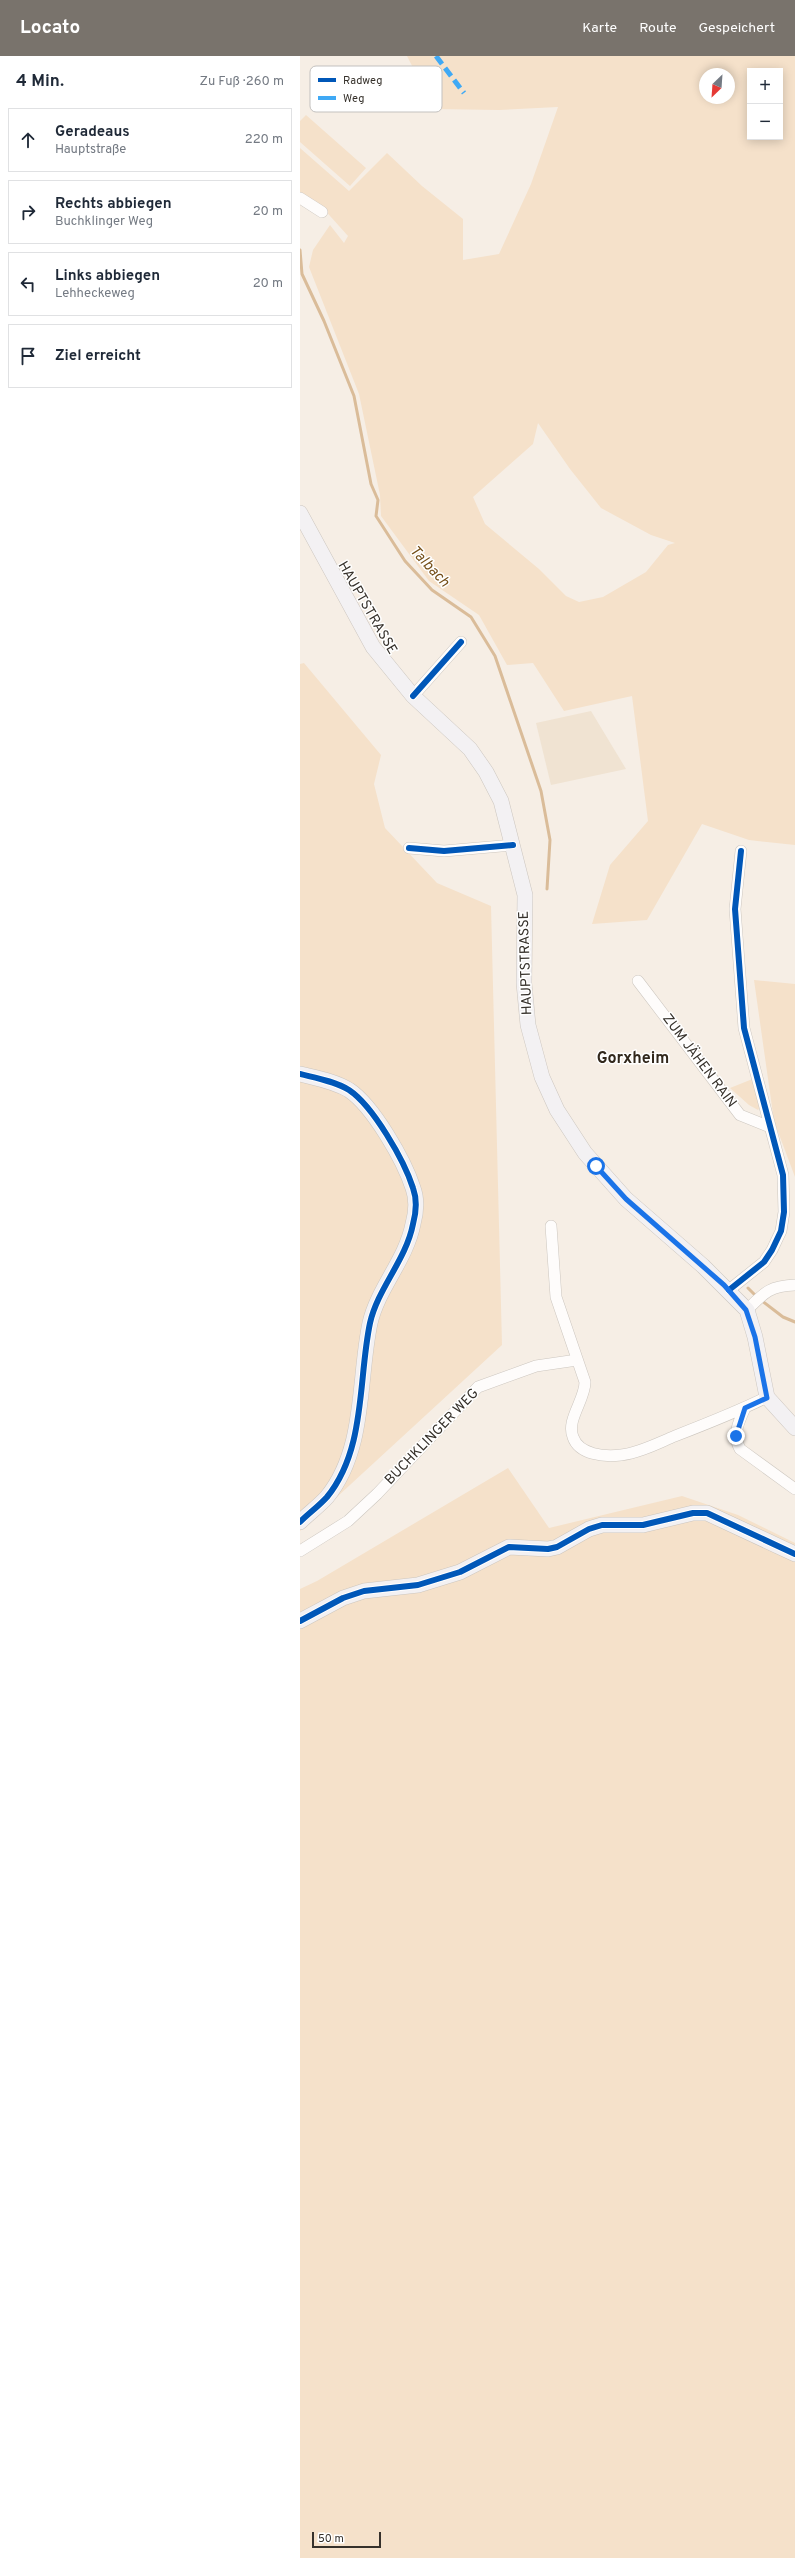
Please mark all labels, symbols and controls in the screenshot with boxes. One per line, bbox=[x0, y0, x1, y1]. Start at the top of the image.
text: Locato bbox=[20, 16, 80, 40]
text: Karte bbox=[582, 20, 617, 37]
text: Route bbox=[639, 20, 676, 37]
text: Gespeichert bbox=[698, 20, 775, 37]
legend bbox=[310, 66, 442, 112]
north arrow bbox=[699, 68, 735, 104]
map controls bbox=[747, 68, 783, 140]
button: + bbox=[747, 68, 783, 104]
text: 4 Min. bbox=[16, 71, 64, 93]
text: Zu Fuß · 260 m bbox=[200, 74, 284, 90]
text: Radweg bbox=[343, 74, 382, 88]
text: Weg bbox=[343, 92, 364, 106]
button: − bbox=[747, 104, 783, 140]
text: Geradeaus bbox=[55, 123, 130, 142]
icon: ahead bbox=[17, 129, 39, 151]
text: 220 m bbox=[245, 132, 283, 148]
text: Hauptstraße bbox=[55, 142, 126, 158]
text: Rechts abbiegen bbox=[55, 195, 172, 214]
icon: right bbox=[17, 201, 39, 223]
text: 20 m bbox=[253, 204, 283, 220]
text: Buchklinger Weg bbox=[55, 214, 153, 230]
text: Links abbiegen bbox=[55, 267, 160, 286]
icon: left bbox=[17, 273, 39, 295]
text: 20 m bbox=[253, 276, 283, 292]
text: Lehheckeweg bbox=[55, 286, 135, 302]
icon: arrive bbox=[17, 345, 39, 367]
text: Ziel erreicht bbox=[55, 347, 141, 366]
water label: Talbach bbox=[405, 542, 453, 592]
street label: HAUPTSTRASSE bbox=[334, 559, 400, 657]
street label: HAUPTSTRASSE bbox=[516, 911, 536, 1015]
street label: ZUM JÄHEN RAIN bbox=[658, 1010, 741, 1111]
district label: Gorxheim bbox=[597, 1049, 669, 1069]
route start bbox=[587, 1157, 605, 1175]
street label: BUCHKLINGER WEG bbox=[382, 1385, 482, 1489]
route end bbox=[727, 1427, 745, 1445]
scale bar bbox=[312, 2530, 381, 2549]
text: 50 m bbox=[318, 2532, 344, 2546]

